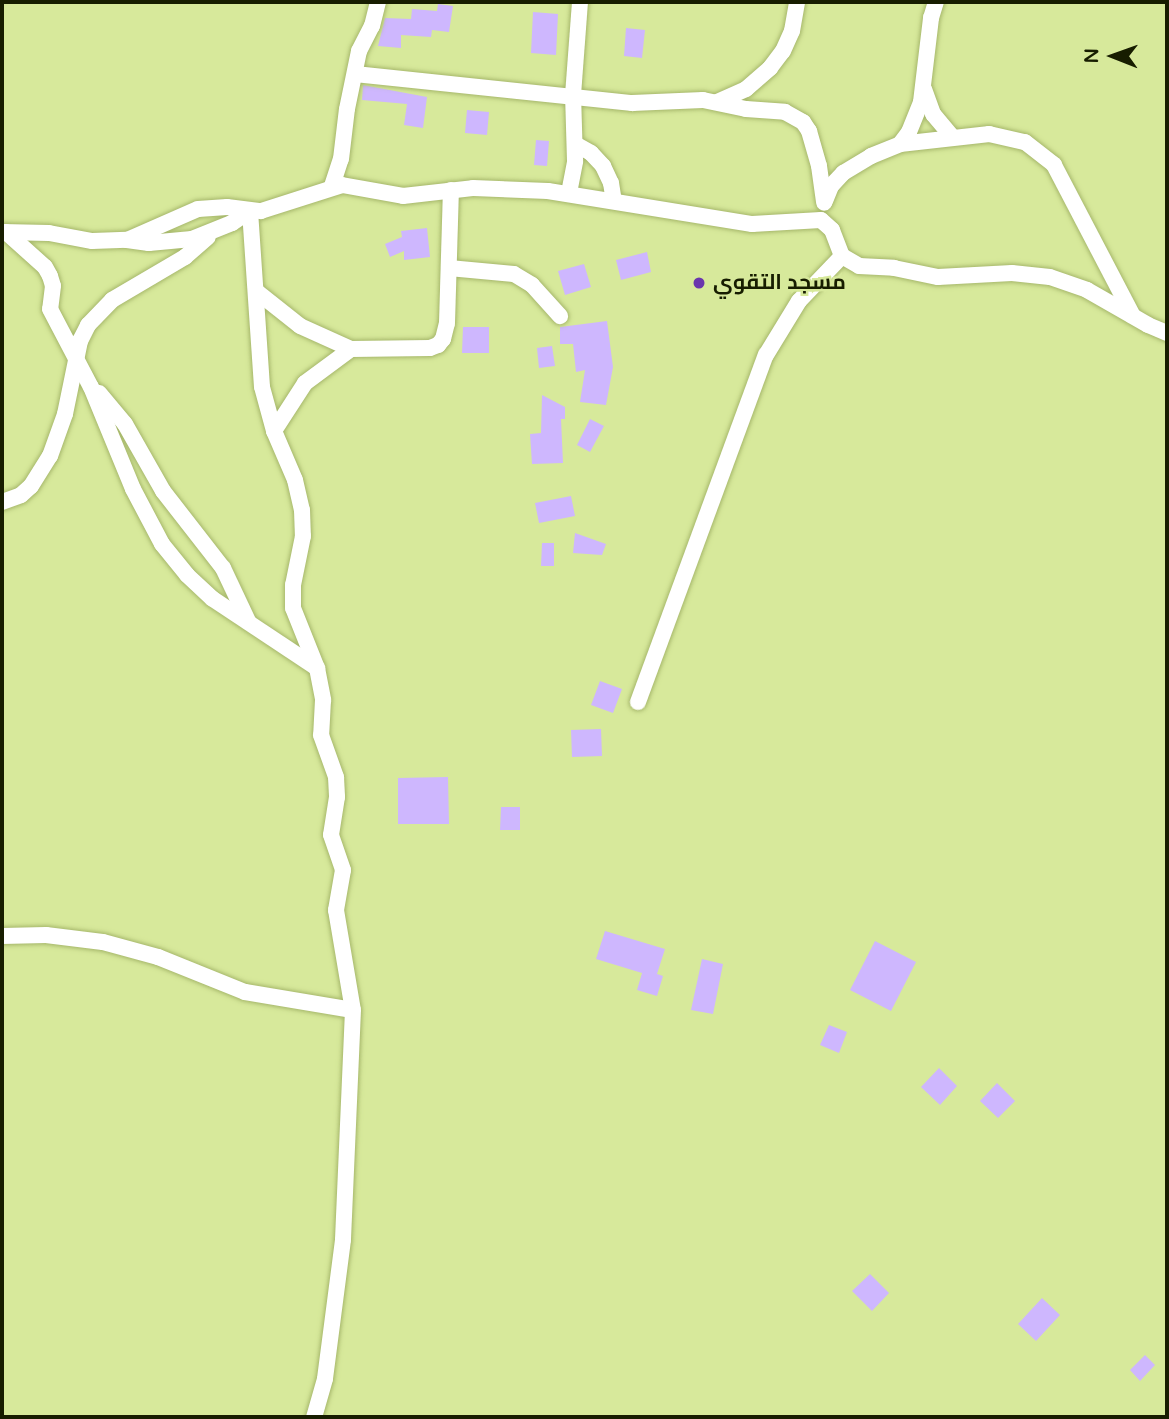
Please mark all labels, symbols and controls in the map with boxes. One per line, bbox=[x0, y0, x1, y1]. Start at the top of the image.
north arrow bbox=[1078, 21, 1148, 91]
text: N bbox=[1081, 48, 1103, 63]
place label: مسجد التقوي bbox=[713, 270, 846, 296]
marker: مسجد التقوي bbox=[691, 275, 707, 291]

